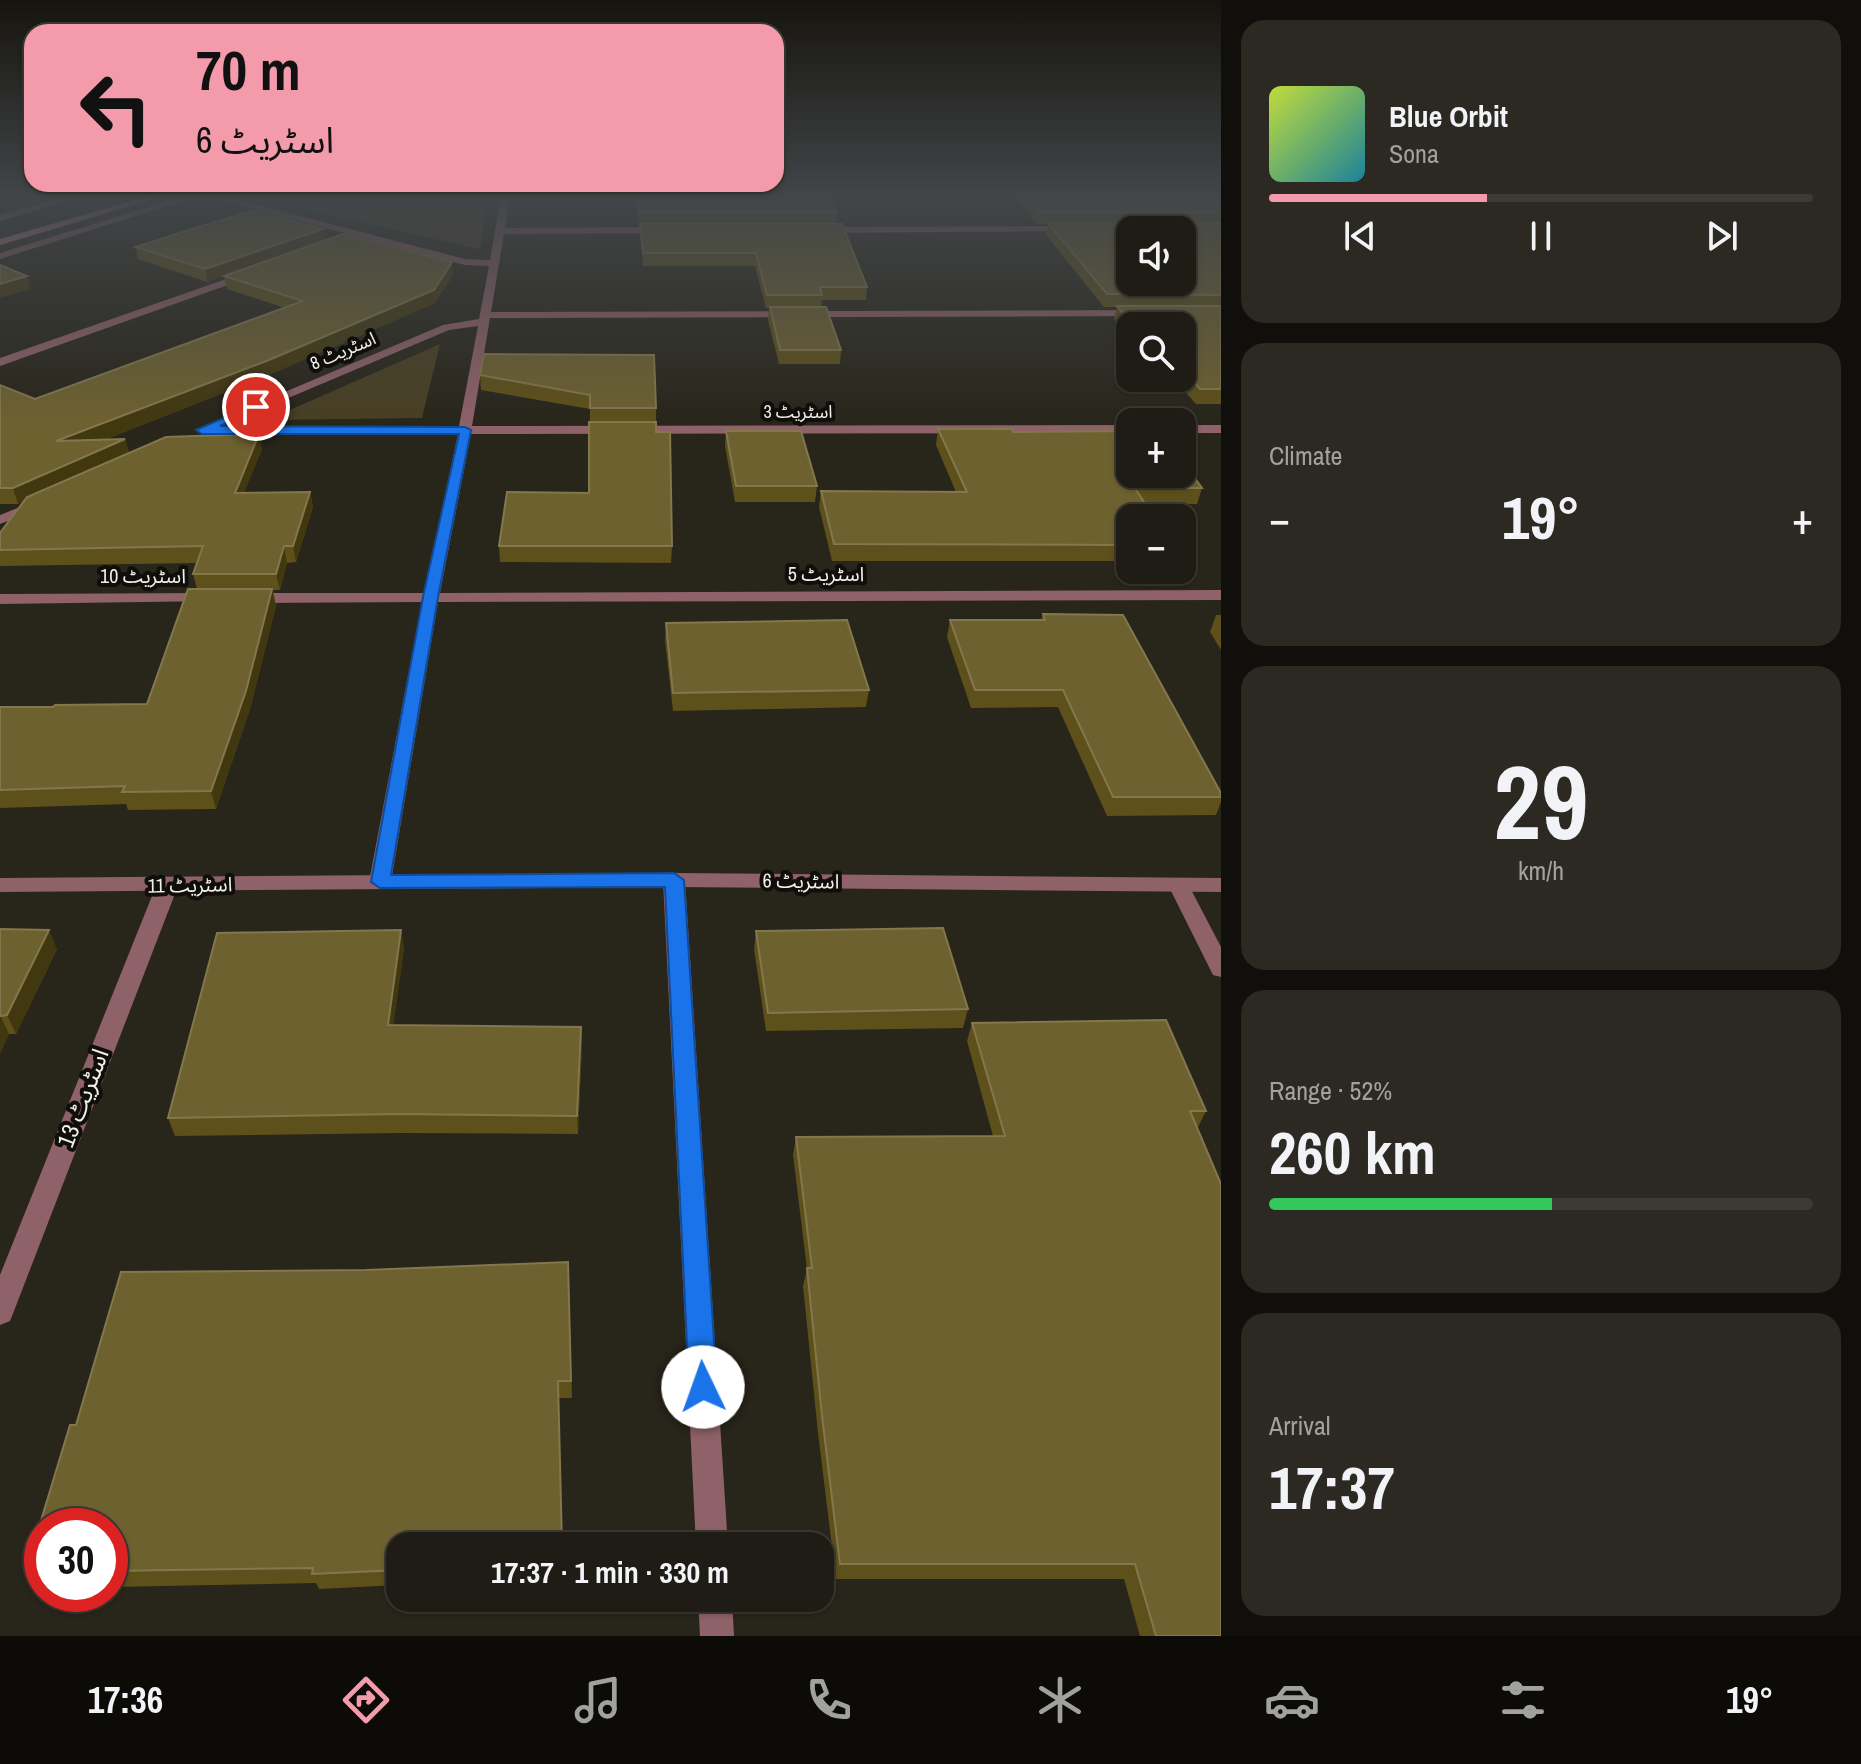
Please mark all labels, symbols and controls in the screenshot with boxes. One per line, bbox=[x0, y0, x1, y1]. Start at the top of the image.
text: 70 m bbox=[196, 32, 301, 107]
icon: left bbox=[64, 56, 168, 160]
text: Blue Orbit bbox=[1389, 96, 1508, 136]
text: اسٹریٹ 6 bbox=[196, 116, 334, 164]
text: Sona bbox=[1389, 136, 1439, 171]
icon: previous bbox=[1338, 214, 1382, 258]
icon: pause bbox=[1519, 214, 1563, 258]
icon: next bbox=[1700, 214, 1744, 258]
map controls bbox=[1116, 216, 1196, 584]
button: sound bbox=[1116, 216, 1196, 296]
button: search bbox=[1116, 312, 1196, 392]
street label: اسٹریٹ 8 bbox=[306, 326, 379, 376]
pin bbox=[222, 373, 290, 441]
icon: arrive bbox=[234, 385, 278, 429]
street label: اسٹریٹ 3 bbox=[763, 399, 833, 424]
button: + bbox=[1116, 408, 1196, 488]
text: Climate bbox=[1269, 438, 1342, 473]
text: 19° bbox=[1502, 477, 1580, 558]
text: − bbox=[1269, 488, 1290, 548]
text: + bbox=[1792, 488, 1813, 548]
button: − bbox=[1116, 504, 1196, 584]
street label: اسٹریٹ 5 bbox=[788, 560, 864, 587]
street label: اسٹریٹ 10 bbox=[100, 562, 186, 589]
text: 29 bbox=[1494, 731, 1588, 871]
text: km/h bbox=[1518, 853, 1564, 888]
street label: اسٹریٹ 6 bbox=[762, 866, 840, 895]
street label: اسٹریٹ 11 bbox=[147, 870, 233, 899]
street label: اسٹریٹ 13 bbox=[49, 1044, 115, 1151]
text: Range · 52% bbox=[1269, 1073, 1392, 1108]
text: 260 km bbox=[1269, 1112, 1436, 1193]
position arrow bbox=[661, 1345, 745, 1429]
text: Arrival bbox=[1269, 1408, 1331, 1443]
text: 17:37 bbox=[1269, 1447, 1395, 1528]
speed limit sign: 30 bbox=[24, 1508, 128, 1612]
text: 17:37 · 1 min · 330 m bbox=[491, 1552, 729, 1592]
icon: directions bbox=[338, 1672, 394, 1728]
icon: music bbox=[570, 1672, 626, 1728]
icon: phone bbox=[801, 1672, 857, 1728]
icon: climate bbox=[1032, 1672, 1088, 1728]
icon: car bbox=[1264, 1672, 1320, 1728]
icon: filters bbox=[1495, 1672, 1551, 1728]
text: 17:36 bbox=[88, 1676, 163, 1724]
text: 19° bbox=[1726, 1676, 1773, 1724]

